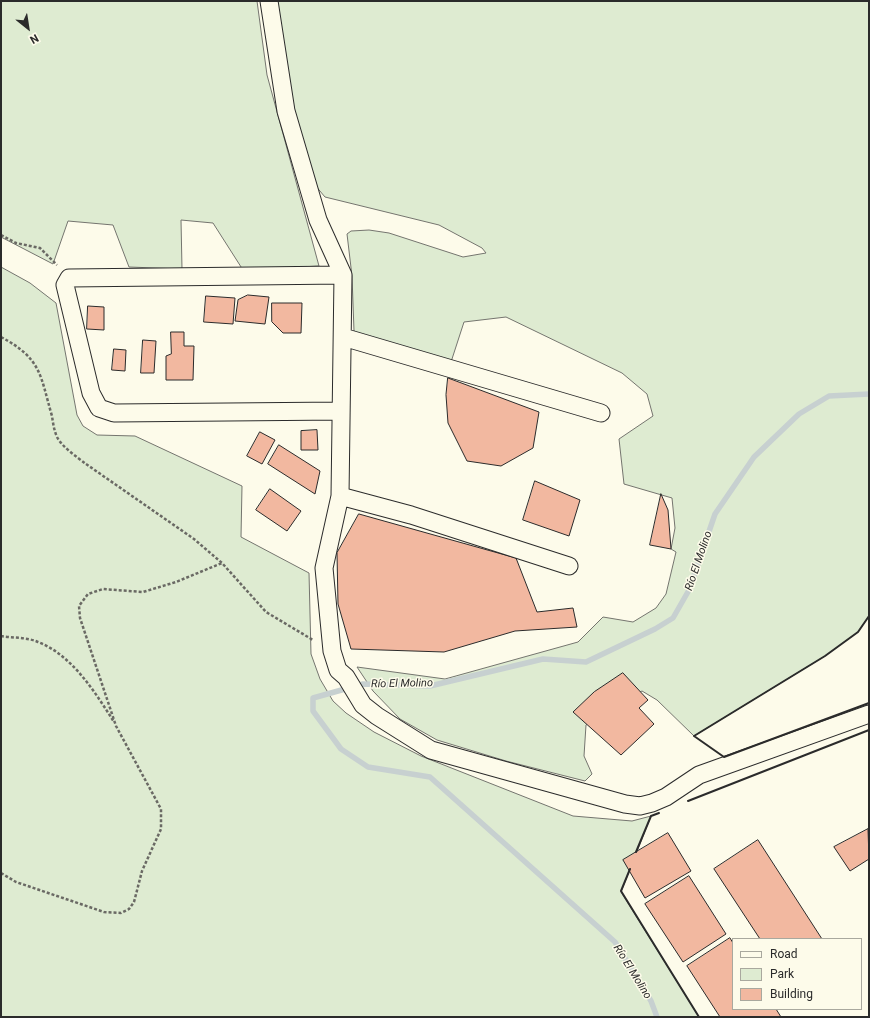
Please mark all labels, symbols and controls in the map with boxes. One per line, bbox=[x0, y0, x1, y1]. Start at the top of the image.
north arrow bbox=[8, 8, 48, 48]
text: N bbox=[28, 31, 41, 46]
water label: Río El Molino bbox=[683, 530, 715, 592]
water label: Río El Molino bbox=[371, 677, 433, 691]
legend bbox=[732, 938, 862, 1010]
water label: Río El Molino bbox=[610, 942, 654, 1002]
text: Road bbox=[770, 947, 798, 961]
text: Park bbox=[770, 967, 794, 981]
text: Building bbox=[770, 987, 813, 1001]

